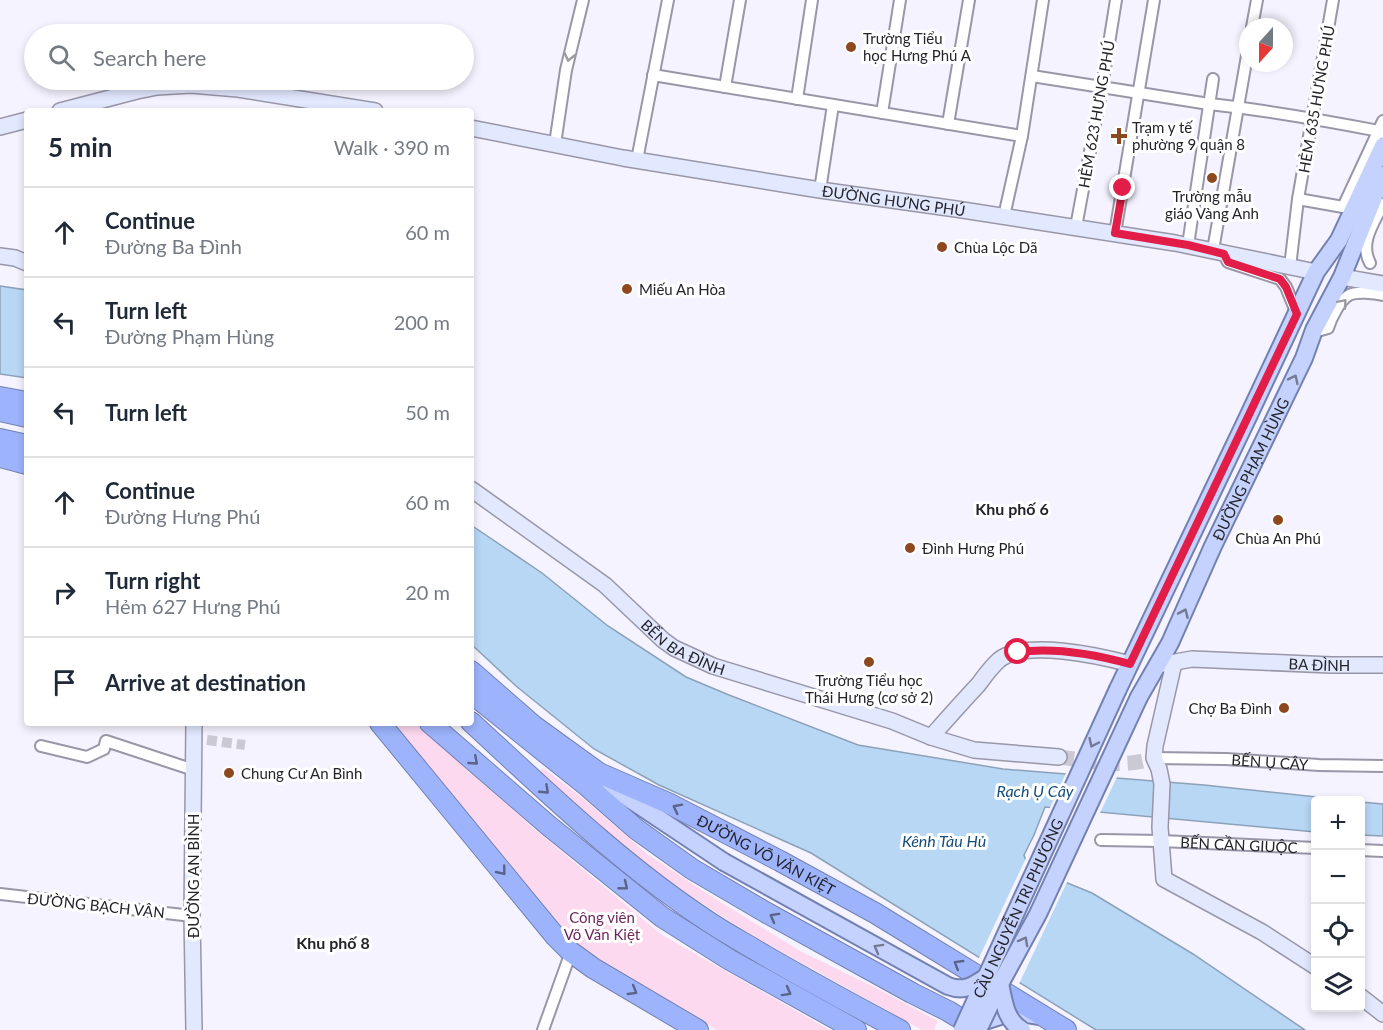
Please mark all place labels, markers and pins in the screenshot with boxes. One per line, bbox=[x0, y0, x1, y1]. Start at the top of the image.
place label: Trường Tiểu học Hưng Phú A bbox=[863, 29, 972, 64]
marker: Trường Tiểu học Hưng Phú A bbox=[844, 40, 858, 54]
place label: Trạm y tế phường 9 quận 8 bbox=[1132, 118, 1245, 153]
marker: Trạm y tế phường 9 quận 8 bbox=[1110, 127, 1128, 145]
marker: Trường mẫu giáo Vàng Anh bbox=[1205, 171, 1219, 185]
place label: Trường mẫu giáo Vàng Anh bbox=[1165, 187, 1259, 222]
place label: Chùa Lộc Dã bbox=[954, 238, 1037, 256]
marker: Chùa Lộc Dã bbox=[935, 240, 949, 254]
place label: Miếu An Hòa bbox=[639, 280, 726, 298]
marker: Miếu An Hòa bbox=[620, 282, 634, 296]
marker: Chùa An Phú bbox=[1271, 513, 1285, 527]
place label: Chùa An Phú bbox=[1235, 529, 1321, 547]
place label: Đình Hưng Phú bbox=[922, 539, 1024, 557]
marker: Đình Hưng Phú bbox=[903, 541, 917, 555]
marker: Trường Tiểu học Thái Hưng (cơ sở 2) bbox=[862, 655, 876, 669]
place label: Trường Tiểu học Thái Hưng (cơ sở 2) bbox=[805, 671, 933, 706]
place label: Chợ Ba Đình bbox=[1188, 699, 1272, 717]
marker: Chợ Ba Đình bbox=[1277, 701, 1291, 715]
place label: Chung Cư An Bình bbox=[241, 764, 362, 782]
marker: Chung Cư An Bình bbox=[222, 766, 236, 780]

